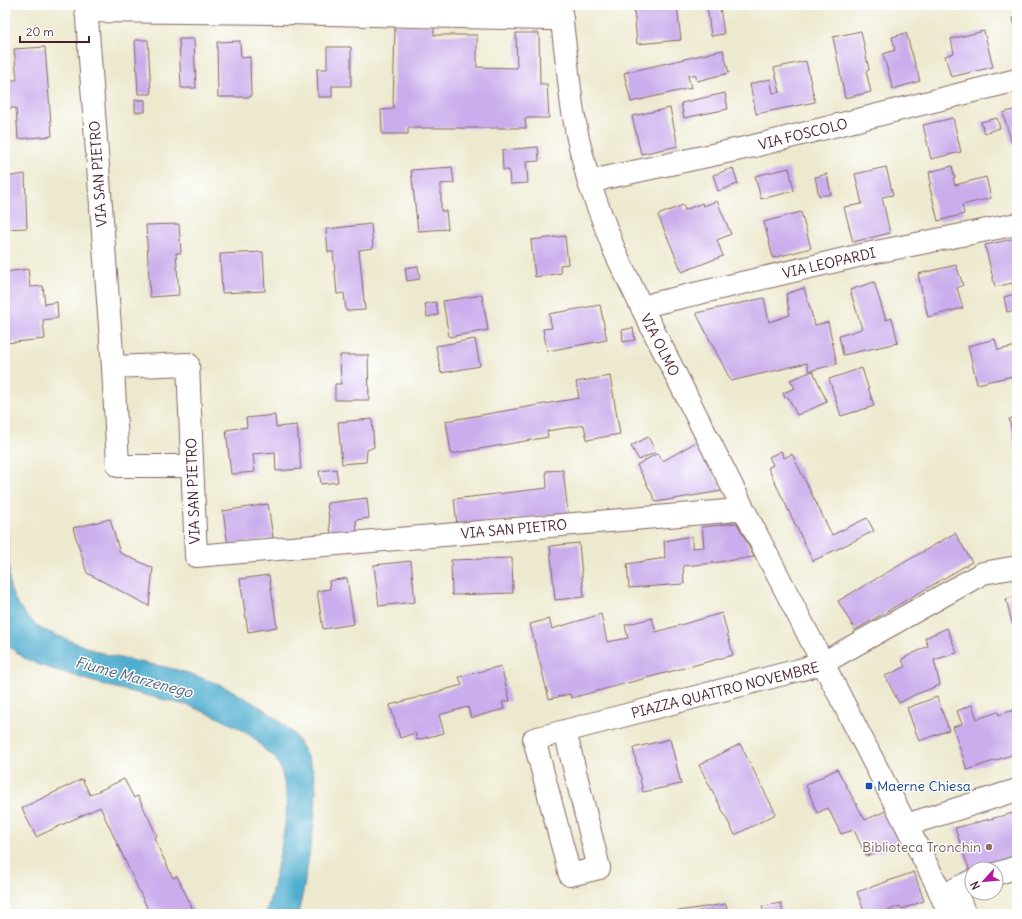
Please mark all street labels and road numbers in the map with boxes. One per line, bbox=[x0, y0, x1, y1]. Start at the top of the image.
street label: VIA FOSCOLO bbox=[757, 114, 850, 154]
street label: VIA SAN PIETRO bbox=[85, 120, 111, 228]
street label: VIA LEOPARDI bbox=[781, 244, 877, 282]
street label: VIA OLMO bbox=[637, 311, 683, 379]
street label: VIA SAN PIETRO bbox=[182, 437, 204, 545]
street label: VIA SAN PIETRO bbox=[460, 515, 568, 543]
street label: PIAZZA QUATTRO NOVEMBRE bbox=[629, 658, 821, 722]

